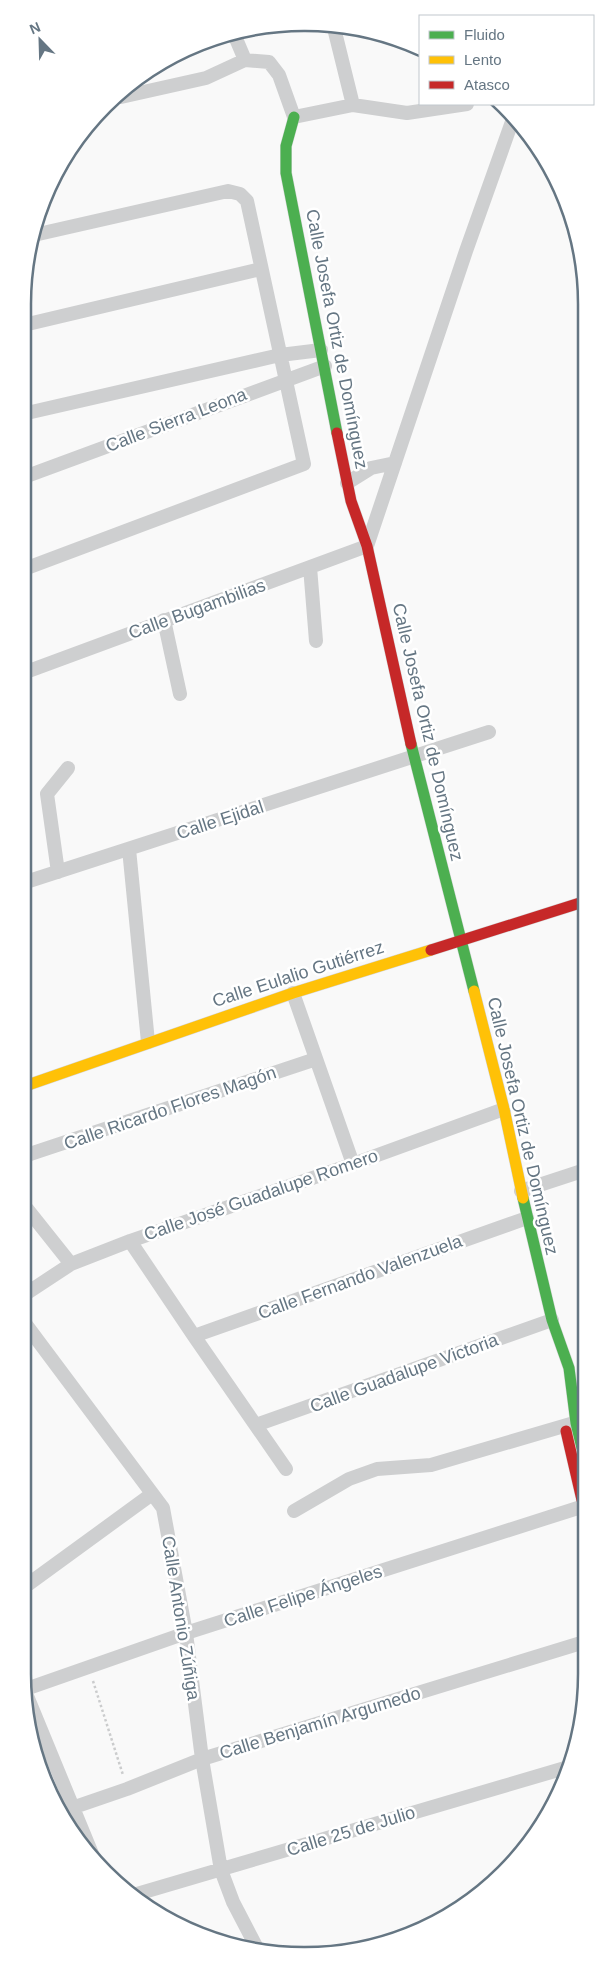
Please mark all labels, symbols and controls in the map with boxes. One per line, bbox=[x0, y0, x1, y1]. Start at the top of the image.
north arrow bbox=[15, 15, 65, 65]
legend bbox=[419, 15, 594, 105]
text: N bbox=[27, 19, 43, 37]
text: Fluido bbox=[464, 26, 505, 43]
text: Lento bbox=[464, 51, 502, 68]
text: Atasco bbox=[464, 76, 510, 93]
street label: Calle Josefa Ortiz de Domínguez bbox=[302, 207, 372, 471]
street label: Calle Sierra Leona bbox=[103, 384, 250, 456]
street label: Calle Bugambilias bbox=[126, 575, 268, 643]
street label: Calle Josefa Ortiz de Domínguez bbox=[389, 601, 467, 863]
street label: Calle Ejidal bbox=[174, 797, 266, 843]
street label: Calle Eulalio Gutiérrez bbox=[210, 937, 386, 1011]
street label: Calle Josefa Ortiz de Domínguez bbox=[484, 995, 562, 1257]
street label: Calle Ricardo Flores Magón bbox=[61, 1062, 279, 1154]
street label: Calle José Guadalupe Romero bbox=[141, 1145, 381, 1245]
street label: Calle Fernando Valenzuela bbox=[255, 1230, 466, 1323]
street label: Calle Guadalupe Victoria bbox=[307, 1329, 502, 1416]
street label: Calle Antonio Zúñiga bbox=[158, 1534, 204, 1703]
street label: Calle Felipe Ángeles bbox=[221, 1561, 385, 1631]
street label: Calle Benjamín Argumedo bbox=[217, 1683, 423, 1763]
street label: Calle 25 de Julio bbox=[284, 1802, 418, 1860]

